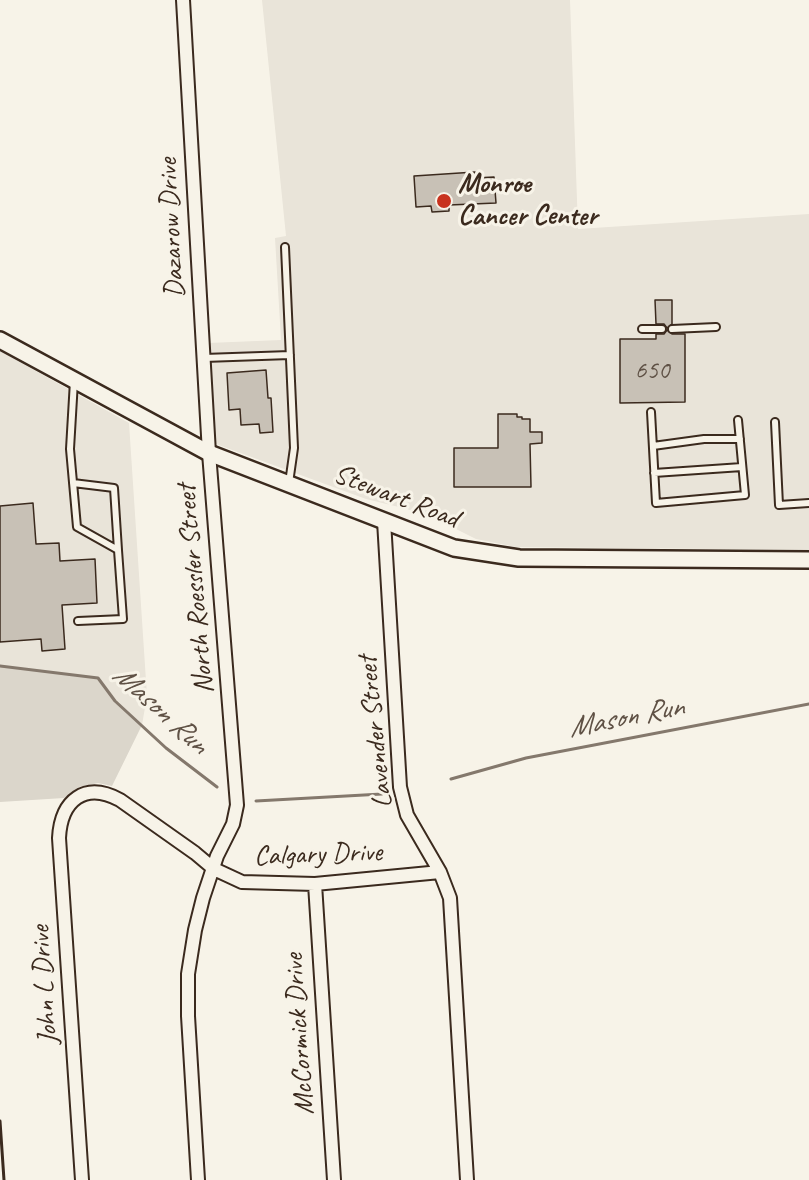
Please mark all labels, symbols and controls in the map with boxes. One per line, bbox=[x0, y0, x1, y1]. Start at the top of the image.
street label: Dazarow Drive bbox=[152, 157, 192, 299]
place label: Monroe Cancer Center bbox=[458, 168, 597, 234]
marker: Monroe Cancer Center bbox=[435, 192, 453, 210]
house number: 650 bbox=[634, 355, 670, 387]
street label: Stewart Road bbox=[329, 458, 463, 536]
street label: North Roessler Street bbox=[170, 483, 222, 695]
street label: Lavender Street bbox=[351, 654, 401, 810]
water label: Mason Run bbox=[105, 658, 215, 762]
water label: Mason Run bbox=[566, 689, 686, 747]
street label: Calgary Drive bbox=[253, 836, 383, 874]
street label: John L Drive bbox=[24, 924, 66, 1046]
street label: McCormick Drive bbox=[278, 952, 322, 1116]

